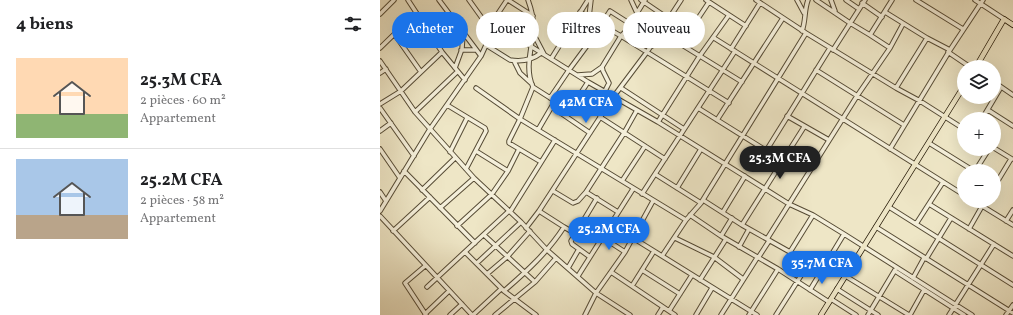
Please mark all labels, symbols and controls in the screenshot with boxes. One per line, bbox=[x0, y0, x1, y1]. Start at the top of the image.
chip: Acheter bbox=[392, 12, 468, 48]
chip: Louer bbox=[476, 12, 539, 48]
chip: Filtres bbox=[547, 12, 615, 48]
chip: Nouveau bbox=[623, 12, 705, 48]
text: 4 biens bbox=[16, 13, 73, 36]
icon: filters bbox=[342, 13, 364, 35]
map controls bbox=[957, 60, 1001, 208]
button: layers bbox=[957, 60, 1001, 104]
text: 25.3M CFA bbox=[140, 69, 222, 92]
icon: home bbox=[48, 74, 96, 122]
pin: 42M CFA bbox=[549, 90, 623, 124]
text: 2 pièces · 60 m² bbox=[140, 92, 226, 110]
text: 42M CFA bbox=[559, 94, 613, 112]
text: Appartement bbox=[140, 110, 216, 128]
button: + bbox=[957, 112, 1001, 156]
pin: 25.3M CFA bbox=[734, 146, 826, 180]
text: 25.3M CFA bbox=[749, 150, 811, 168]
button: − bbox=[957, 164, 1001, 208]
text: 25.2M CFA bbox=[140, 169, 223, 192]
icon: home bbox=[48, 175, 96, 223]
text: 2 pièces · 58 m² bbox=[140, 192, 224, 210]
text: Appartement bbox=[140, 210, 216, 228]
pin: 25.2M CFA bbox=[563, 217, 655, 251]
text: 25.2M CFA bbox=[577, 221, 641, 239]
pin: 35.7M CFA bbox=[776, 251, 868, 285]
text: 35.7M CFA bbox=[791, 255, 853, 273]

